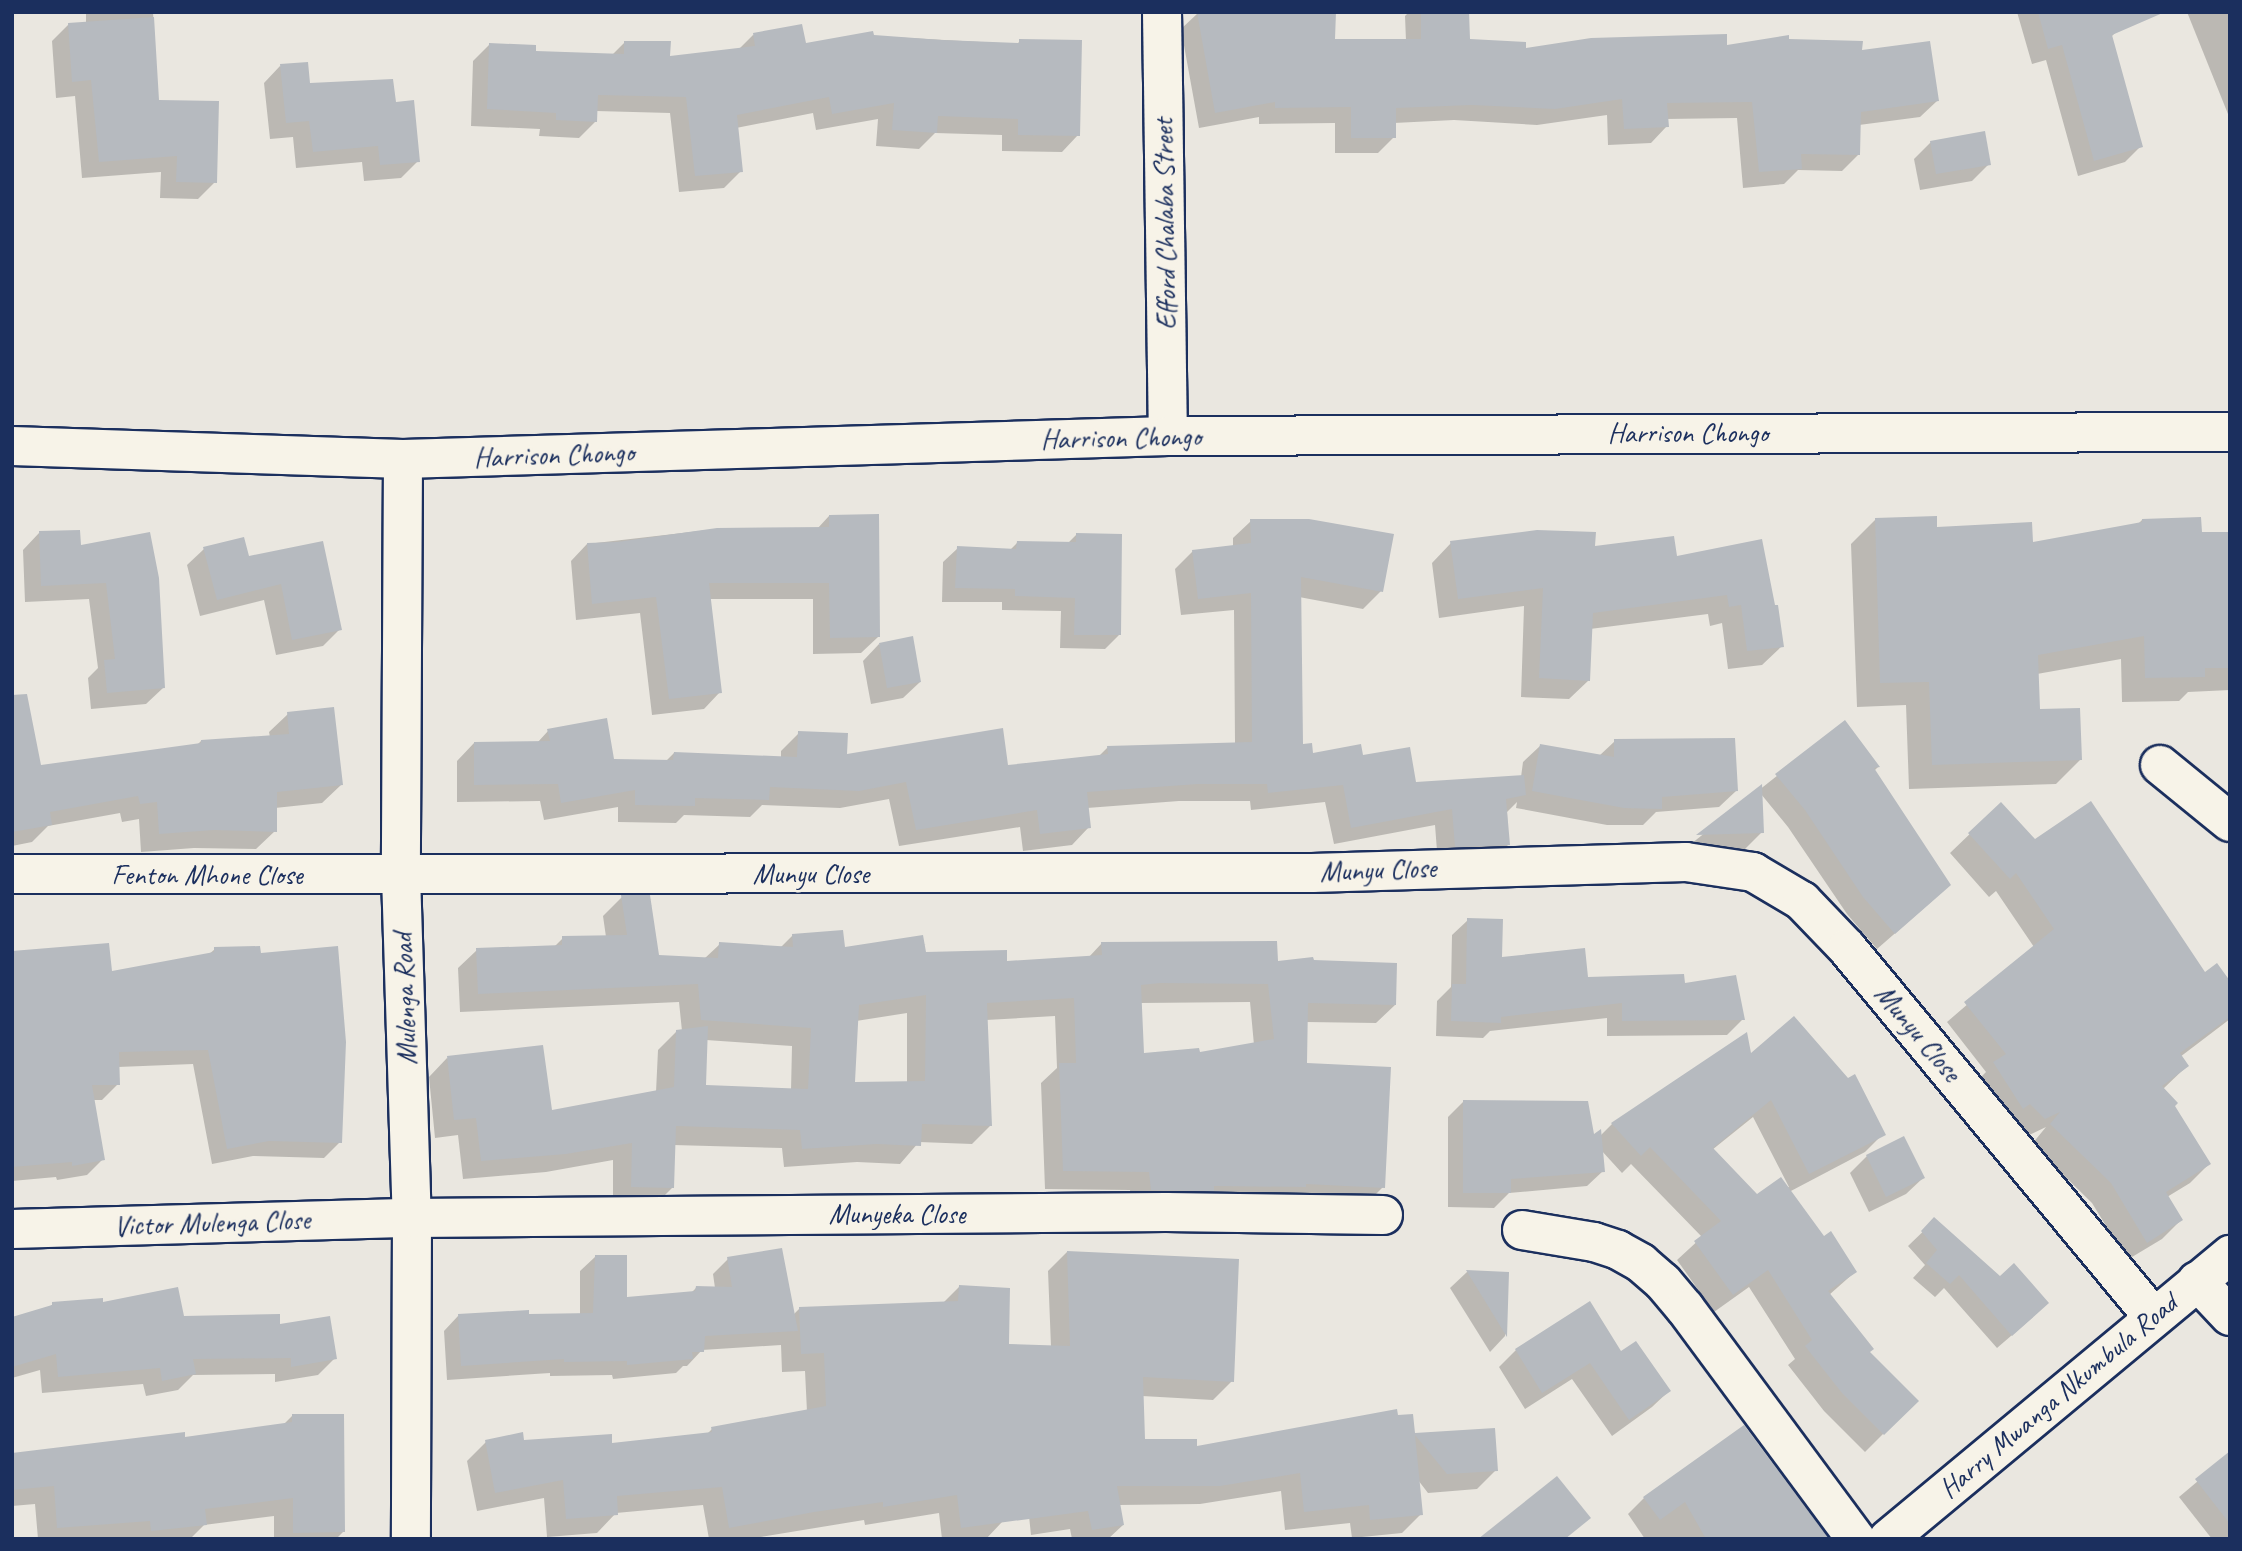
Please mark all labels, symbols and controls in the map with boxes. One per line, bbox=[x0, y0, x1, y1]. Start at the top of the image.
street label: Efford Chalaba Street bbox=[1146, 118, 1184, 330]
street label: Harrison Chongo bbox=[1608, 416, 1768, 450]
street label: Harrison Chongo bbox=[1040, 420, 1202, 456]
street label: Harrison Chongo bbox=[473, 435, 635, 475]
street label: Munyu Close bbox=[1319, 851, 1437, 889]
street label: Munyu Close bbox=[753, 857, 869, 891]
street label: Fenton Mhone Close bbox=[112, 858, 302, 892]
street label: Mulenga Road bbox=[386, 932, 424, 1066]
street label: Munyu Close bbox=[1868, 978, 1968, 1088]
street label: Munyeka Close bbox=[829, 1197, 965, 1231]
street label: Victor Mulenga Close bbox=[113, 1203, 311, 1243]
street label: Harry Mwanga Nkumbula Road bbox=[1932, 1287, 2184, 1505]

